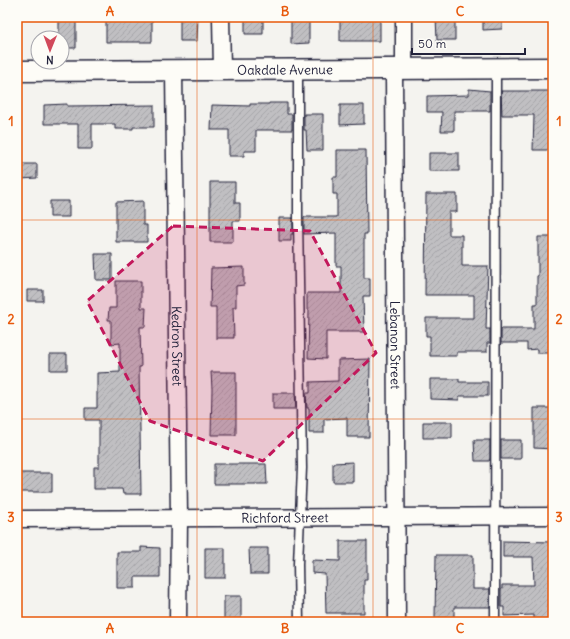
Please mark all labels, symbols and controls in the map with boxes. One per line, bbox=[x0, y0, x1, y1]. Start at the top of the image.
text: A bbox=[106, 3, 115, 20]
text: B bbox=[281, 3, 290, 20]
text: C bbox=[456, 3, 465, 20]
north arrow bbox=[30, 30, 70, 70]
scale bar bbox=[412, 30, 525, 56]
text: 50 m bbox=[418, 36, 447, 51]
text: N bbox=[46, 53, 54, 67]
street label: Oakdale Avenue bbox=[237, 61, 333, 78]
text: 1 bbox=[8, 113, 14, 130]
text: 1 bbox=[556, 113, 562, 130]
street label: Lebanon Street bbox=[387, 301, 404, 390]
street label: Kedron Street bbox=[168, 306, 186, 387]
text: 2 bbox=[7, 311, 15, 328]
text: 2 bbox=[555, 311, 563, 328]
text: 3 bbox=[7, 509, 15, 526]
street label: Richford Street bbox=[241, 509, 329, 526]
text: 3 bbox=[555, 509, 563, 526]
text: A bbox=[106, 620, 115, 637]
text: B bbox=[281, 620, 290, 637]
text: C bbox=[456, 620, 465, 637]

